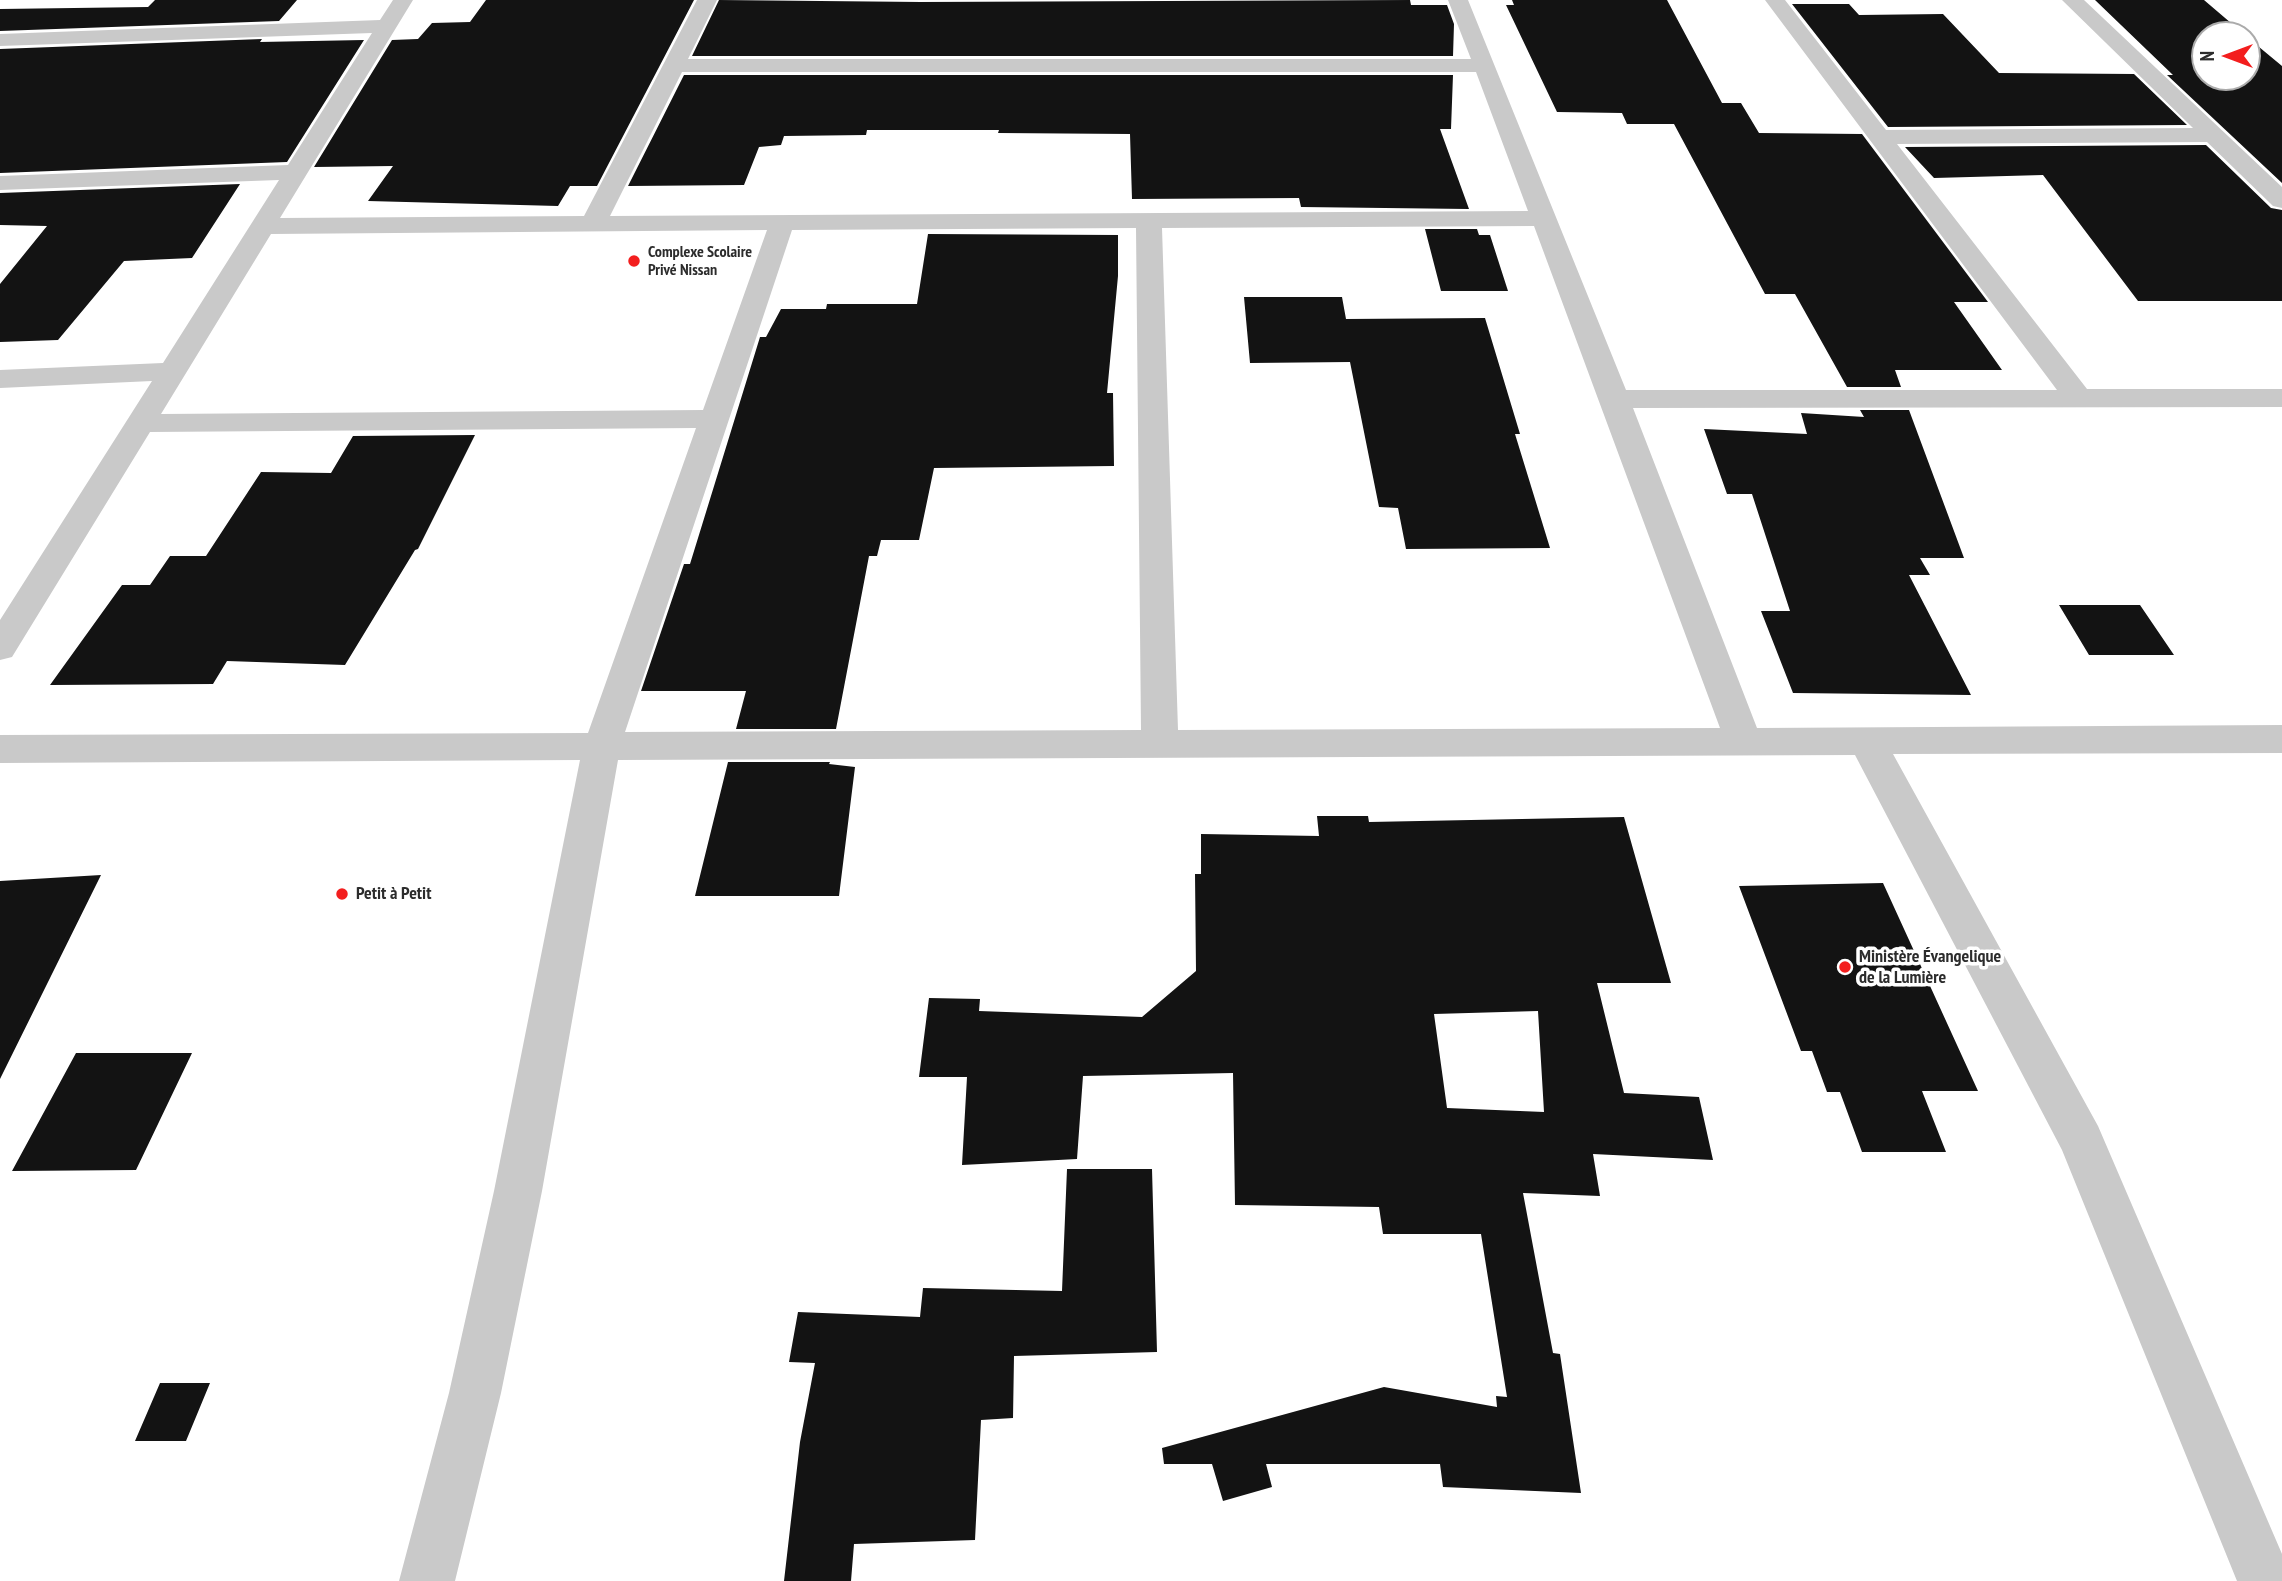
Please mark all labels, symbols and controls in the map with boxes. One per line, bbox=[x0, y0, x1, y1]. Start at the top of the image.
north arrow bbox=[2191, 21, 2261, 91]
text: N bbox=[2195, 51, 2219, 61]
place label: Complexe Scolaire Privé Nissan bbox=[648, 242, 752, 280]
marker: Complexe Scolaire Privé Nissan bbox=[626, 253, 642, 269]
place label: Petit à Petit bbox=[356, 883, 431, 905]
marker: Petit à Petit bbox=[334, 886, 350, 902]
place label: Ministère Évangelique de la Lumière bbox=[1859, 946, 2001, 988]
marker: Ministère Évangelique de la Lumière bbox=[1837, 959, 1853, 975]

